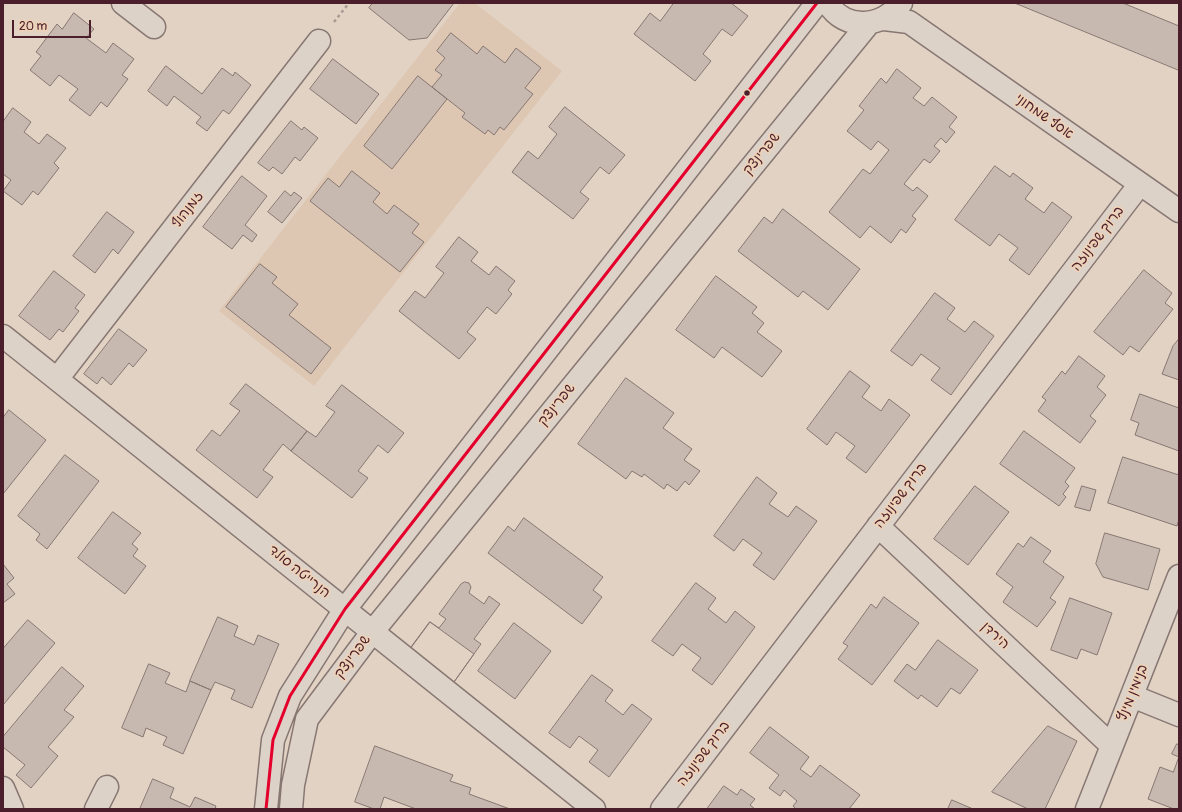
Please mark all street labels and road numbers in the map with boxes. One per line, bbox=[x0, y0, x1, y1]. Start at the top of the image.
street label: אסף שמחוני bbox=[1012, 91, 1076, 143]
street label: שפרינצק bbox=[740, 129, 784, 179]
street label: זמנהוף bbox=[169, 188, 207, 232]
street label: ברוך שפינוזה bbox=[1068, 203, 1128, 275]
street label: שפרינצק bbox=[535, 380, 579, 430]
street label: ברוך שפינוזה bbox=[871, 460, 931, 532]
street label: הנרייטה סולד bbox=[265, 542, 333, 602]
street label: הירדן bbox=[977, 619, 1013, 653]
street label: שפרינצק bbox=[331, 632, 375, 682]
street label: בנימין מינץ bbox=[1114, 662, 1152, 724]
street label: ברוך שפינוזה bbox=[674, 718, 734, 790]

